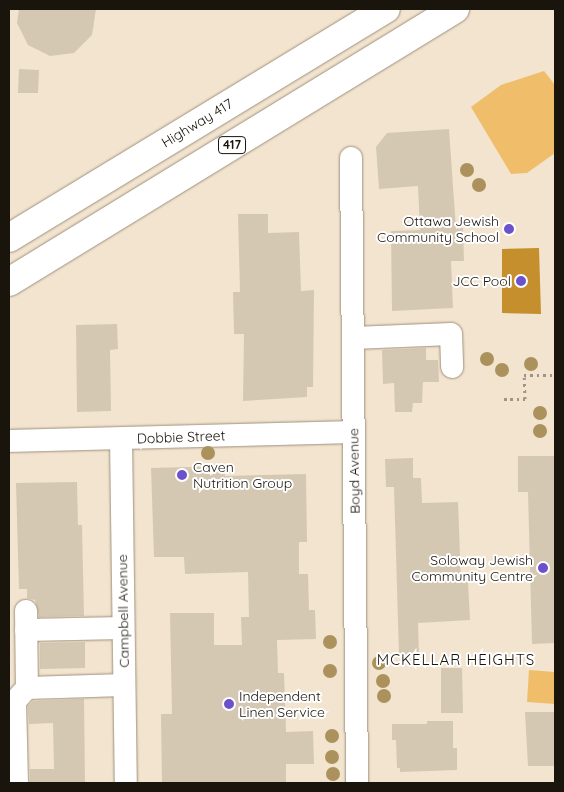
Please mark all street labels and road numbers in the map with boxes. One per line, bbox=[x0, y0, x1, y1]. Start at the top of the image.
street label: Highway 417 bbox=[158, 95, 236, 151]
road number: 417 bbox=[217, 136, 247, 154]
street label: Dobbie Street bbox=[136, 427, 226, 447]
street label: Boyd Avenue bbox=[345, 428, 363, 514]
street label: Campbell Avenue bbox=[114, 554, 132, 668]

